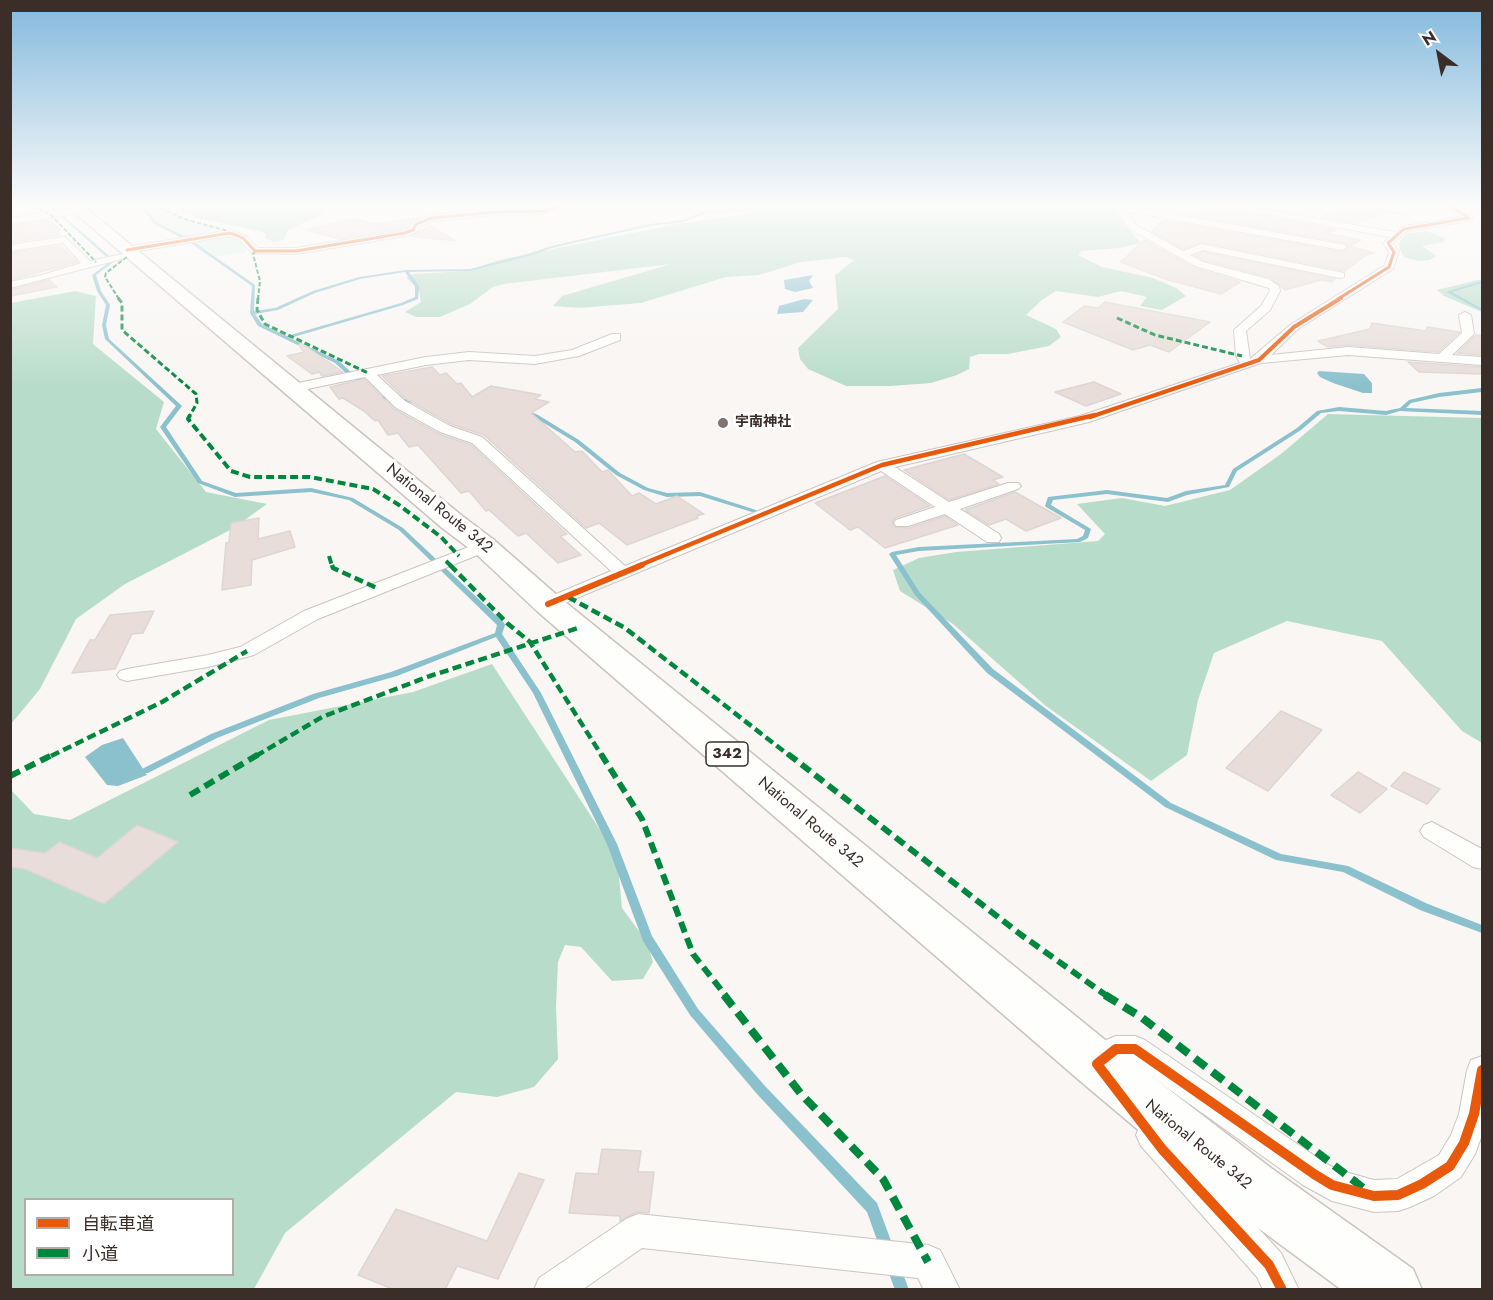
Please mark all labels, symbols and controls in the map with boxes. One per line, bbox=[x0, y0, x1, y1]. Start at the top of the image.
north arrow bbox=[1409, 24, 1469, 84]
text: N bbox=[1418, 25, 1441, 51]
place label: 宇南神社 bbox=[735, 415, 791, 431]
marker: 宇南神社 bbox=[716, 416, 730, 430]
street label: National Route 342 bbox=[382, 460, 496, 558]
road number: 342 bbox=[706, 742, 748, 766]
street label: National Route 342 bbox=[753, 773, 867, 873]
street label: National Route 342 bbox=[1141, 1096, 1255, 1194]
legend bbox=[24, 1198, 234, 1276]
text: 自転車道 bbox=[82, 1211, 154, 1237]
text: 小道 bbox=[82, 1241, 118, 1267]

